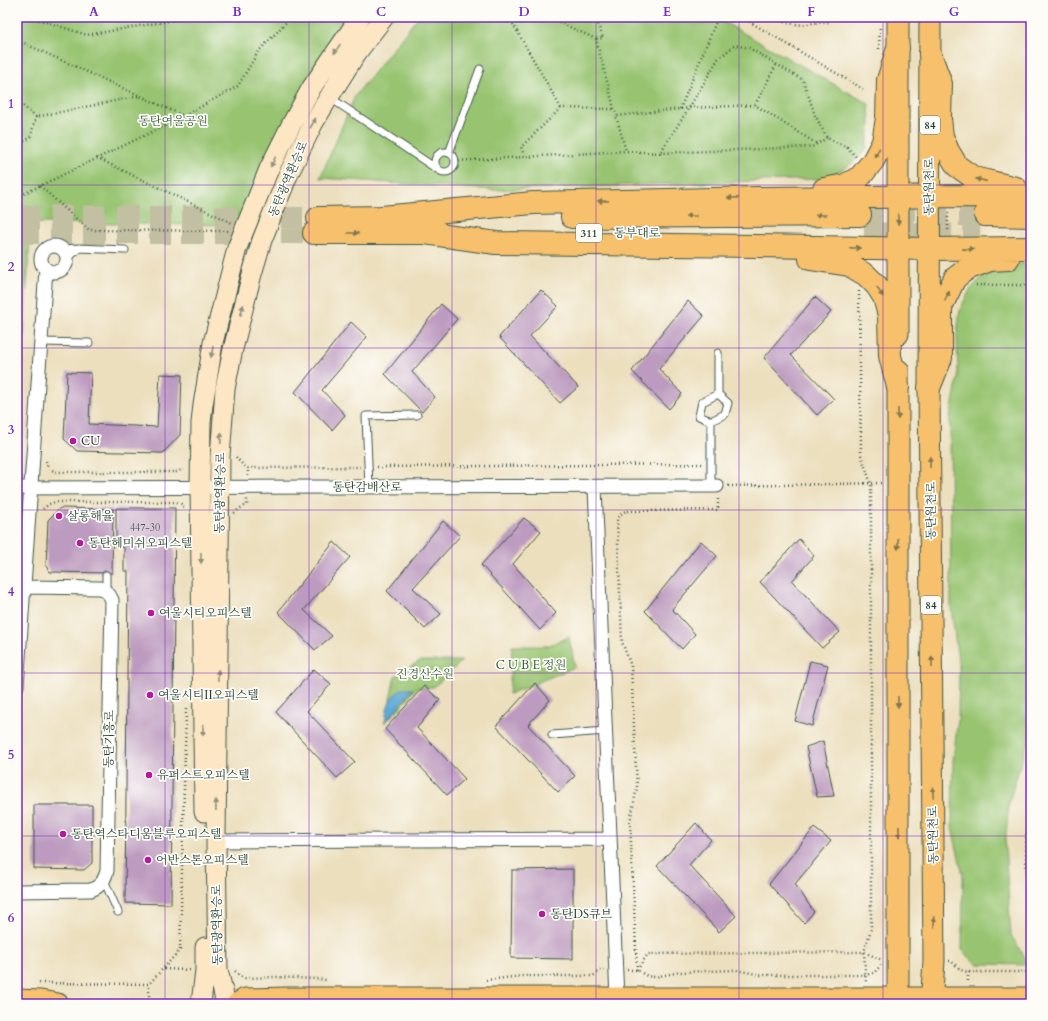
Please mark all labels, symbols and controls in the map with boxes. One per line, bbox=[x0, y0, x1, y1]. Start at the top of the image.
text: A bbox=[89, 3, 99, 21]
text: B bbox=[232, 3, 242, 21]
text: C bbox=[376, 3, 386, 21]
text: D bbox=[518, 3, 530, 21]
text: E bbox=[663, 3, 671, 21]
text: F bbox=[807, 3, 815, 21]
text: G bbox=[949, 3, 960, 21]
one-way arrow bbox=[333, 44, 341, 54]
text: 1 bbox=[8, 95, 14, 113]
park label: 동탄여울공원 bbox=[138, 113, 208, 129]
road number: 84 bbox=[920, 116, 940, 134]
one-way arrow bbox=[310, 118, 317, 129]
street label: 동탄광역환승로 bbox=[265, 138, 311, 219]
one-way arrow bbox=[874, 148, 880, 159]
one-way arrow bbox=[270, 156, 276, 168]
street label: 동탄원천로 bbox=[921, 158, 937, 216]
one-way arrow bbox=[975, 176, 988, 182]
one-way arrow bbox=[726, 195, 739, 201]
one-way arrow bbox=[596, 198, 609, 204]
one-way arrow bbox=[814, 212, 827, 218]
one-way arrow bbox=[684, 213, 697, 219]
one-way arrow bbox=[895, 213, 901, 226]
road number: 311 bbox=[576, 224, 602, 242]
street label: 동부대로 bbox=[614, 225, 661, 241]
one-way arrow bbox=[347, 230, 360, 236]
one-way arrow bbox=[849, 245, 862, 251]
one-way arrow bbox=[962, 246, 975, 252]
text: 2 bbox=[8, 258, 15, 276]
one-way arrow bbox=[877, 286, 884, 298]
one-way arrow bbox=[943, 290, 950, 302]
one-way arrow bbox=[239, 304, 245, 316]
one-way arrow bbox=[208, 345, 214, 358]
one-way arrow bbox=[895, 408, 901, 421]
text: 3 bbox=[8, 421, 15, 439]
one-way arrow bbox=[218, 431, 224, 444]
place label: CU bbox=[81, 433, 100, 449]
marker: CU bbox=[68, 436, 78, 446]
street label: 동탄광역환승로 bbox=[211, 452, 229, 534]
one-way arrow bbox=[927, 455, 933, 468]
street label: 동탄감배산로 bbox=[332, 479, 402, 495]
street label: 동탄원천로 bbox=[923, 482, 939, 540]
place label: 살롱해율 bbox=[67, 508, 114, 524]
marker: 살롱해율 bbox=[54, 511, 64, 521]
house number: 447-30 bbox=[130, 521, 160, 535]
place label: 동탄헤미쉬오피스텔 bbox=[88, 535, 192, 551]
marker: 동탄헤미쉬오피스텔 bbox=[75, 538, 85, 548]
one-way arrow bbox=[895, 538, 901, 551]
one-way arrow bbox=[198, 552, 204, 565]
text: 4 bbox=[8, 583, 15, 601]
road number: 84 bbox=[921, 596, 941, 614]
place label: 여울시티오피스텔 bbox=[159, 605, 252, 621]
marker: 여울시티오피스텔 bbox=[146, 608, 156, 618]
one-way arrow bbox=[928, 656, 935, 668]
park label: C U B E 정원 bbox=[496, 657, 566, 673]
park label: 진경산수원 bbox=[396, 666, 454, 682]
one-way arrow bbox=[215, 668, 221, 681]
place label: 여울시티II오피스텔 bbox=[158, 687, 259, 703]
marker: 여울시티II오피스텔 bbox=[145, 690, 155, 700]
one-way arrow bbox=[895, 696, 901, 709]
street label: 동탄기흥로 bbox=[100, 709, 118, 768]
one-way arrow bbox=[200, 724, 206, 737]
text: 5 bbox=[8, 746, 14, 764]
place label: 유퍼스트오피스텔 bbox=[157, 767, 250, 783]
marker: 유퍼스트오피스텔 bbox=[144, 770, 154, 780]
one-way arrow bbox=[929, 786, 936, 798]
one-way arrow bbox=[213, 798, 219, 811]
street label: 동탄원천로 bbox=[924, 805, 942, 864]
place label: 동탄역스타디움블루오피스텔 bbox=[71, 826, 222, 842]
one-way arrow bbox=[896, 826, 902, 839]
marker: 동탄역스타디움블루오피스텔 bbox=[58, 829, 68, 839]
place label: 어반스톤오피스텔 bbox=[156, 852, 249, 868]
marker: 어반스톤오피스텔 bbox=[143, 855, 153, 865]
street label: 동탄광역환승로 bbox=[208, 884, 226, 966]
place label: 동탄DS큐브 bbox=[550, 906, 613, 922]
text: 6 bbox=[8, 909, 15, 927]
marker: 동탄DS큐브 bbox=[537, 909, 547, 919]
one-way arrow bbox=[931, 915, 937, 928]

